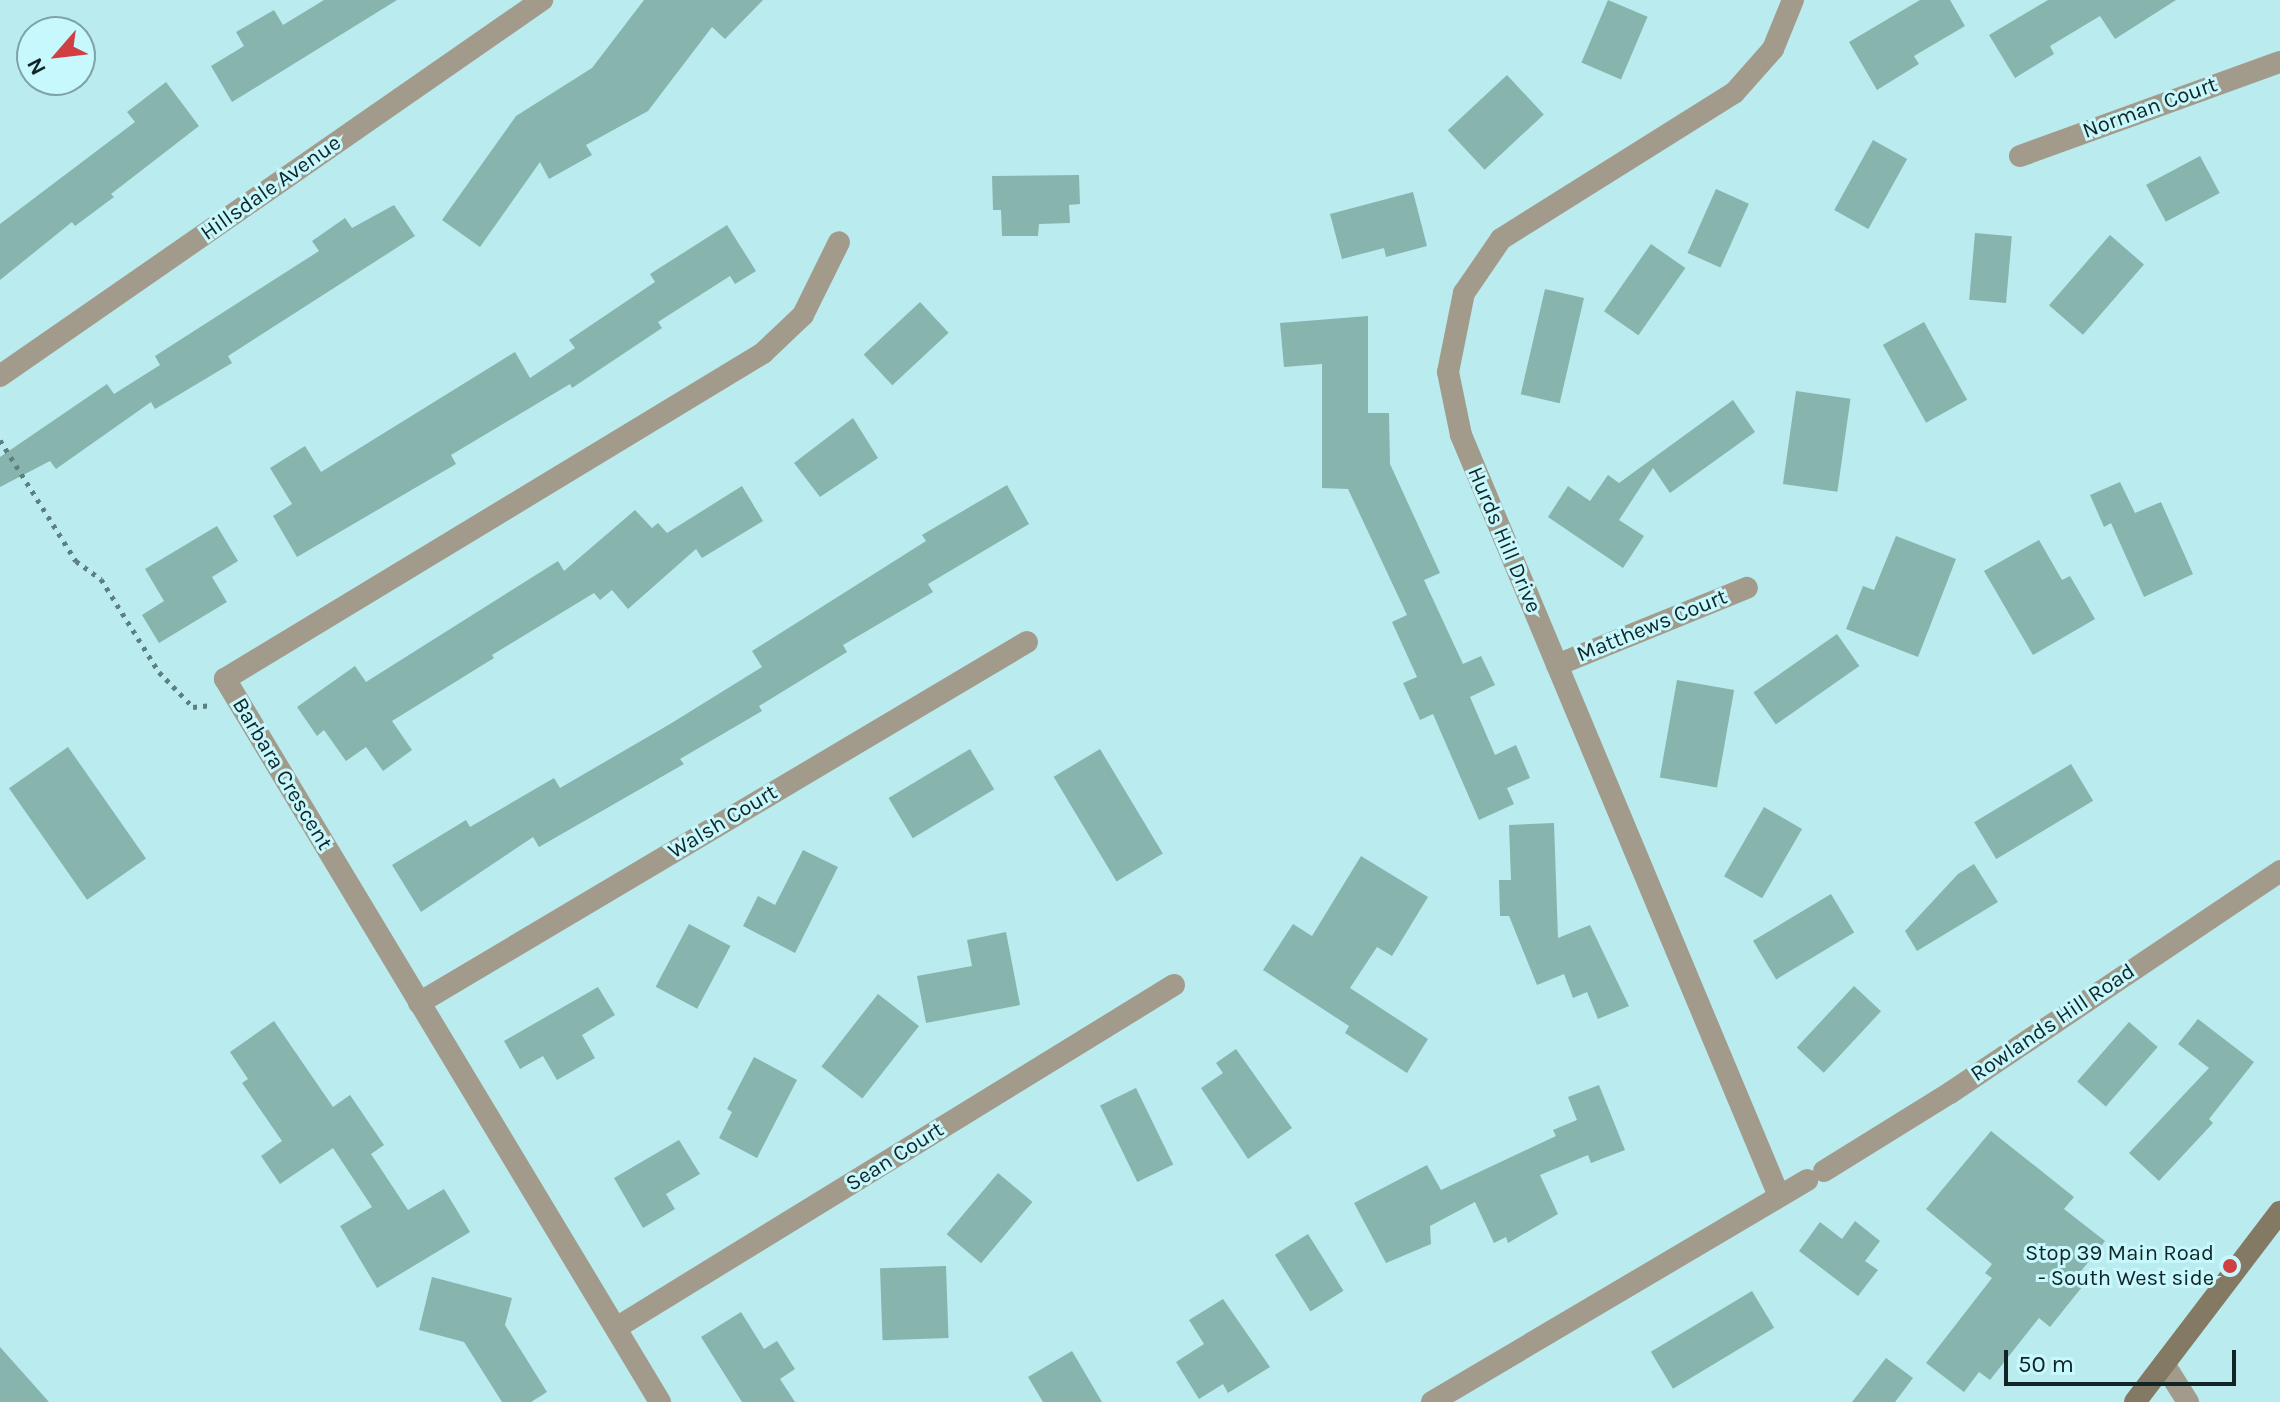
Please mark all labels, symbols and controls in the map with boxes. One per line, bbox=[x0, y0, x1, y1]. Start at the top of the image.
north arrow bbox=[16, 16, 96, 96]
text: N bbox=[21, 53, 52, 79]
street label: Norman Court bbox=[2079, 71, 2221, 145]
street label: Hillsdale Avenue bbox=[196, 130, 346, 246]
street label: Hurds Hill Drive bbox=[1461, 463, 1547, 617]
street label: Matthews Court bbox=[1573, 584, 1731, 668]
street label: Barbara Crescent bbox=[226, 693, 338, 855]
street label: Walsh Court bbox=[664, 779, 782, 865]
street label: Rowlands Hill Road bbox=[1966, 958, 2140, 1088]
street label: Sean Court bbox=[841, 1117, 949, 1197]
place label: Stop 39 Main Road - South West side bbox=[2025, 1240, 2214, 1292]
marker: Stop 39 Main Road - South West side bbox=[2221, 1257, 2239, 1275]
scale bar bbox=[2008, 1334, 2240, 1384]
text: 50 m bbox=[2018, 1350, 2074, 1378]

